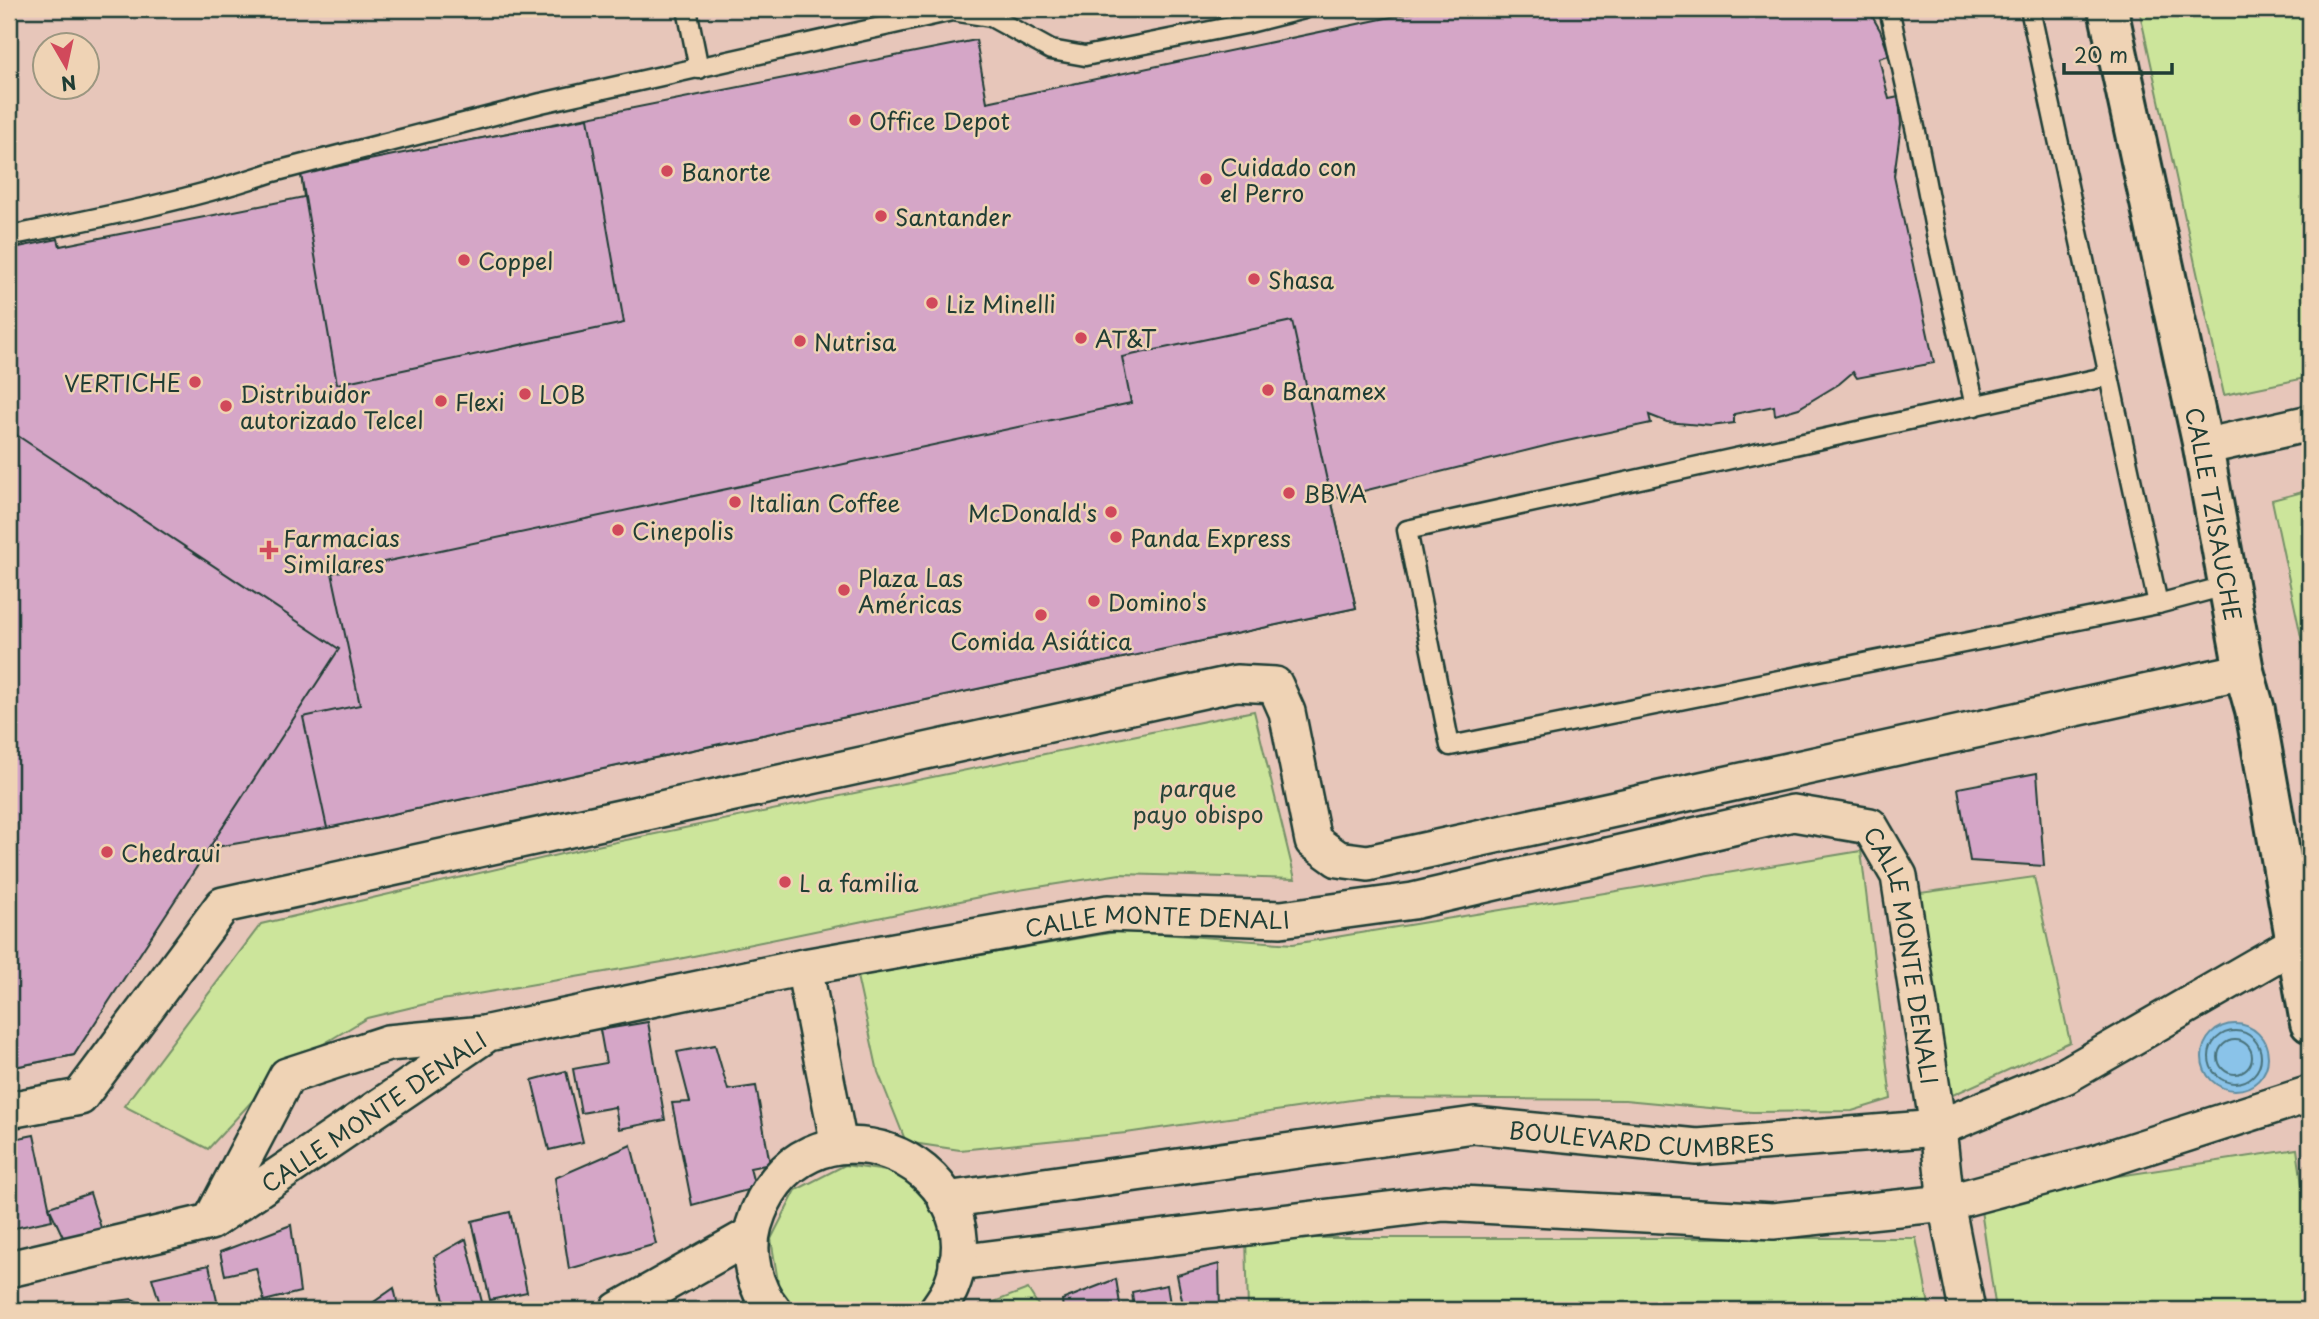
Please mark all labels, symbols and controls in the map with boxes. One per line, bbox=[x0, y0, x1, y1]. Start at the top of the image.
north arrow bbox=[32, 32, 102, 102]
scale bar bbox=[2064, 32, 2172, 76]
text: 20 m bbox=[2074, 38, 2128, 70]
text: N bbox=[59, 69, 78, 99]
place label: Office Depot bbox=[869, 103, 1010, 138]
marker: Office Depot bbox=[847, 112, 863, 128]
place label: Cuidado con el Perro bbox=[1220, 149, 1357, 210]
place label: Banorte bbox=[681, 154, 771, 189]
marker: Banorte bbox=[659, 163, 675, 179]
marker: Cuidado con el Perro bbox=[1198, 171, 1214, 187]
place label: Santander bbox=[895, 199, 1012, 234]
marker: Santander bbox=[873, 208, 889, 224]
place label: Coppel bbox=[478, 243, 553, 278]
marker: Coppel bbox=[456, 252, 472, 268]
place label: Shasa bbox=[1268, 262, 1335, 297]
marker: Shasa bbox=[1246, 271, 1262, 287]
place label: Liz Minelli bbox=[946, 286, 1056, 321]
marker: Liz Minelli bbox=[924, 295, 940, 311]
place label: AT&T bbox=[1095, 321, 1157, 356]
place label: Nutrisa bbox=[814, 324, 897, 359]
marker: AT&T bbox=[1073, 330, 1089, 346]
marker: Nutrisa bbox=[792, 333, 808, 349]
place label: VERTICHE bbox=[64, 365, 181, 400]
place label: Banamex bbox=[1282, 373, 1386, 408]
marker: VERTICHE bbox=[187, 374, 203, 390]
place label: Distribuidor autorizado Telcel bbox=[240, 376, 423, 437]
place label: LOB bbox=[539, 377, 585, 412]
marker: Banamex bbox=[1260, 382, 1276, 398]
place label: Flexi bbox=[455, 384, 505, 419]
marker: LOB bbox=[517, 386, 533, 402]
marker: Flexi bbox=[433, 393, 449, 409]
marker: Distribuidor autorizado Telcel bbox=[218, 398, 234, 414]
street label: CALLE TZISAUCHE bbox=[2177, 404, 2252, 623]
place label: BBVA bbox=[1303, 476, 1367, 511]
place label: Italian Coffee bbox=[749, 485, 900, 520]
marker: BBVA bbox=[1281, 485, 1297, 501]
marker: Italian Coffee bbox=[727, 494, 743, 510]
place label: McDonald's bbox=[968, 495, 1097, 530]
marker: McDonald's bbox=[1103, 504, 1119, 520]
place label: Cinepolis bbox=[632, 513, 734, 548]
place label: Farmacias Similares bbox=[283, 520, 400, 581]
place label: Panda Express bbox=[1130, 520, 1291, 555]
marker: Cinepolis bbox=[610, 522, 626, 538]
marker: Panda Express bbox=[1108, 529, 1124, 545]
marker: Farmacias Similares bbox=[261, 542, 277, 558]
place label: Plaza Las Américas bbox=[858, 560, 963, 621]
marker: Plaza Las Américas bbox=[836, 582, 852, 598]
place label: Domino's bbox=[1108, 584, 1207, 619]
marker: Domino's bbox=[1086, 593, 1102, 609]
marker: Comida Asiática bbox=[1033, 607, 1049, 623]
place label: Comida Asiática bbox=[950, 623, 1132, 658]
park label: parque payo obispo bbox=[1132, 770, 1264, 831]
street label: CALLE MONTE DENALI bbox=[1856, 819, 1949, 1087]
place label: Chedraui bbox=[121, 835, 221, 870]
marker: Chedraui bbox=[99, 844, 115, 860]
place label: L a familia bbox=[799, 865, 918, 900]
marker: L a familia bbox=[777, 874, 793, 890]
street label: CALLE MONTE DENALI bbox=[1022, 895, 1292, 945]
street label: CALLE MONTE DENALI bbox=[253, 1022, 493, 1200]
street label: BOULEVARD CUMBRES bbox=[1507, 1111, 1776, 1165]

